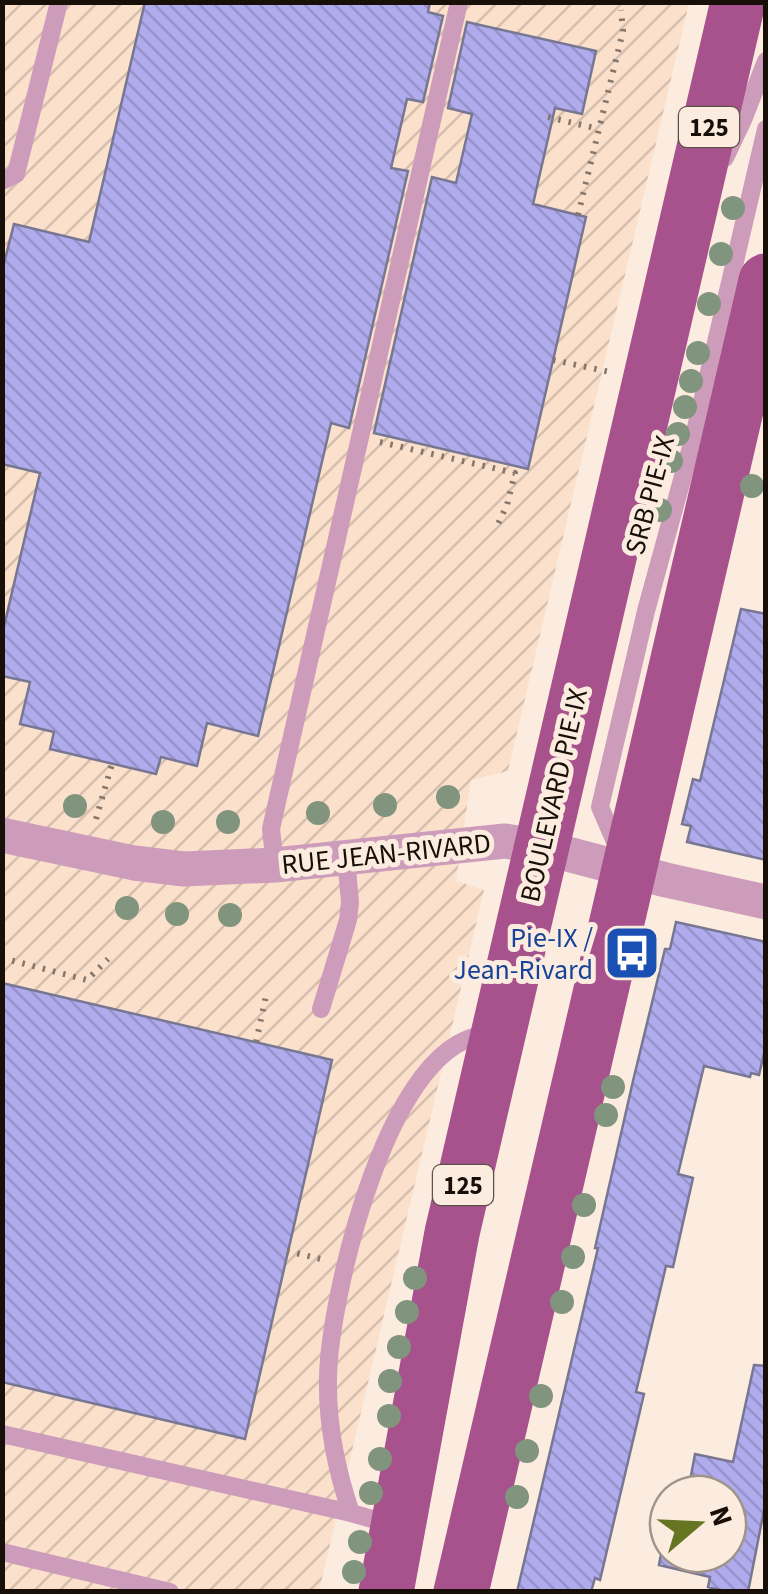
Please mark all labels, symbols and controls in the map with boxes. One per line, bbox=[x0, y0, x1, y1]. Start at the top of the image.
road number: 125 bbox=[679, 107, 739, 147]
street label: SRB PIE-IX bbox=[615, 431, 685, 559]
street label: BOULEVARD PIE-IX bbox=[510, 685, 598, 906]
street label: RUE JEAN-RIVARD bbox=[279, 823, 493, 885]
place label: Pie-IX / Jean-Rivard bbox=[454, 918, 593, 990]
bus stop icon: Pie-IX / Jean-Rivard bbox=[602, 923, 662, 983]
road number: 125 bbox=[433, 1165, 493, 1205]
north arrow bbox=[648, 1474, 748, 1574]
text: N bbox=[699, 1501, 743, 1532]

